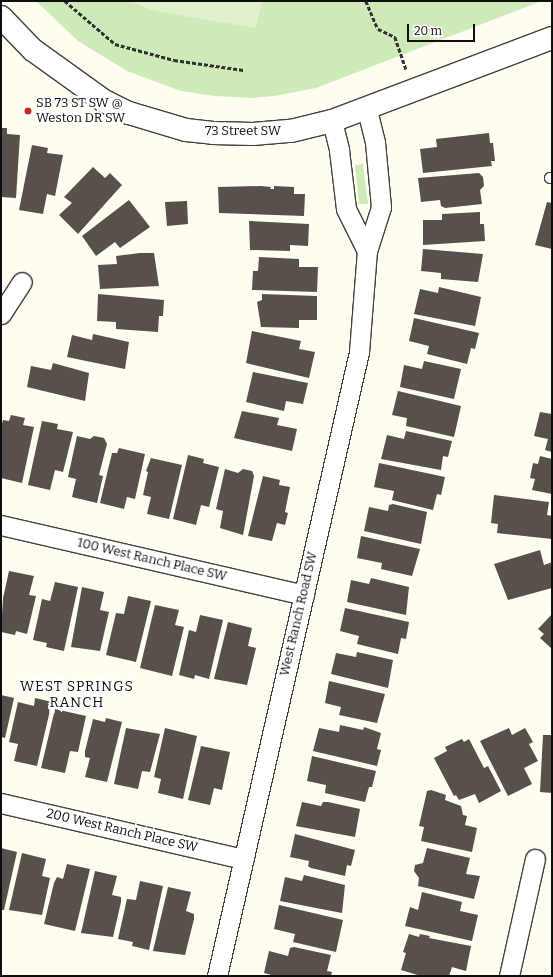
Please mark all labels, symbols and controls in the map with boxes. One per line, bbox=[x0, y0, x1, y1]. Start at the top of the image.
scale bar bbox=[409, 16, 477, 42]
text: 20 m bbox=[414, 24, 442, 38]
place label: SB 73 ST SW @ Weston DR SW bbox=[36, 96, 125, 127]
marker: SB 73 ST SW @ Weston DR SW bbox=[23, 106, 33, 116]
street label: 73 Street SW bbox=[205, 123, 281, 139]
street label: 100 West Ranch Place SW bbox=[76, 535, 228, 585]
street label: West Ranch Road SW bbox=[277, 550, 321, 678]
district label: WEST SPRINGS RANCH bbox=[20, 679, 134, 712]
street label: 200 West Ranch Place SW bbox=[45, 806, 199, 856]

